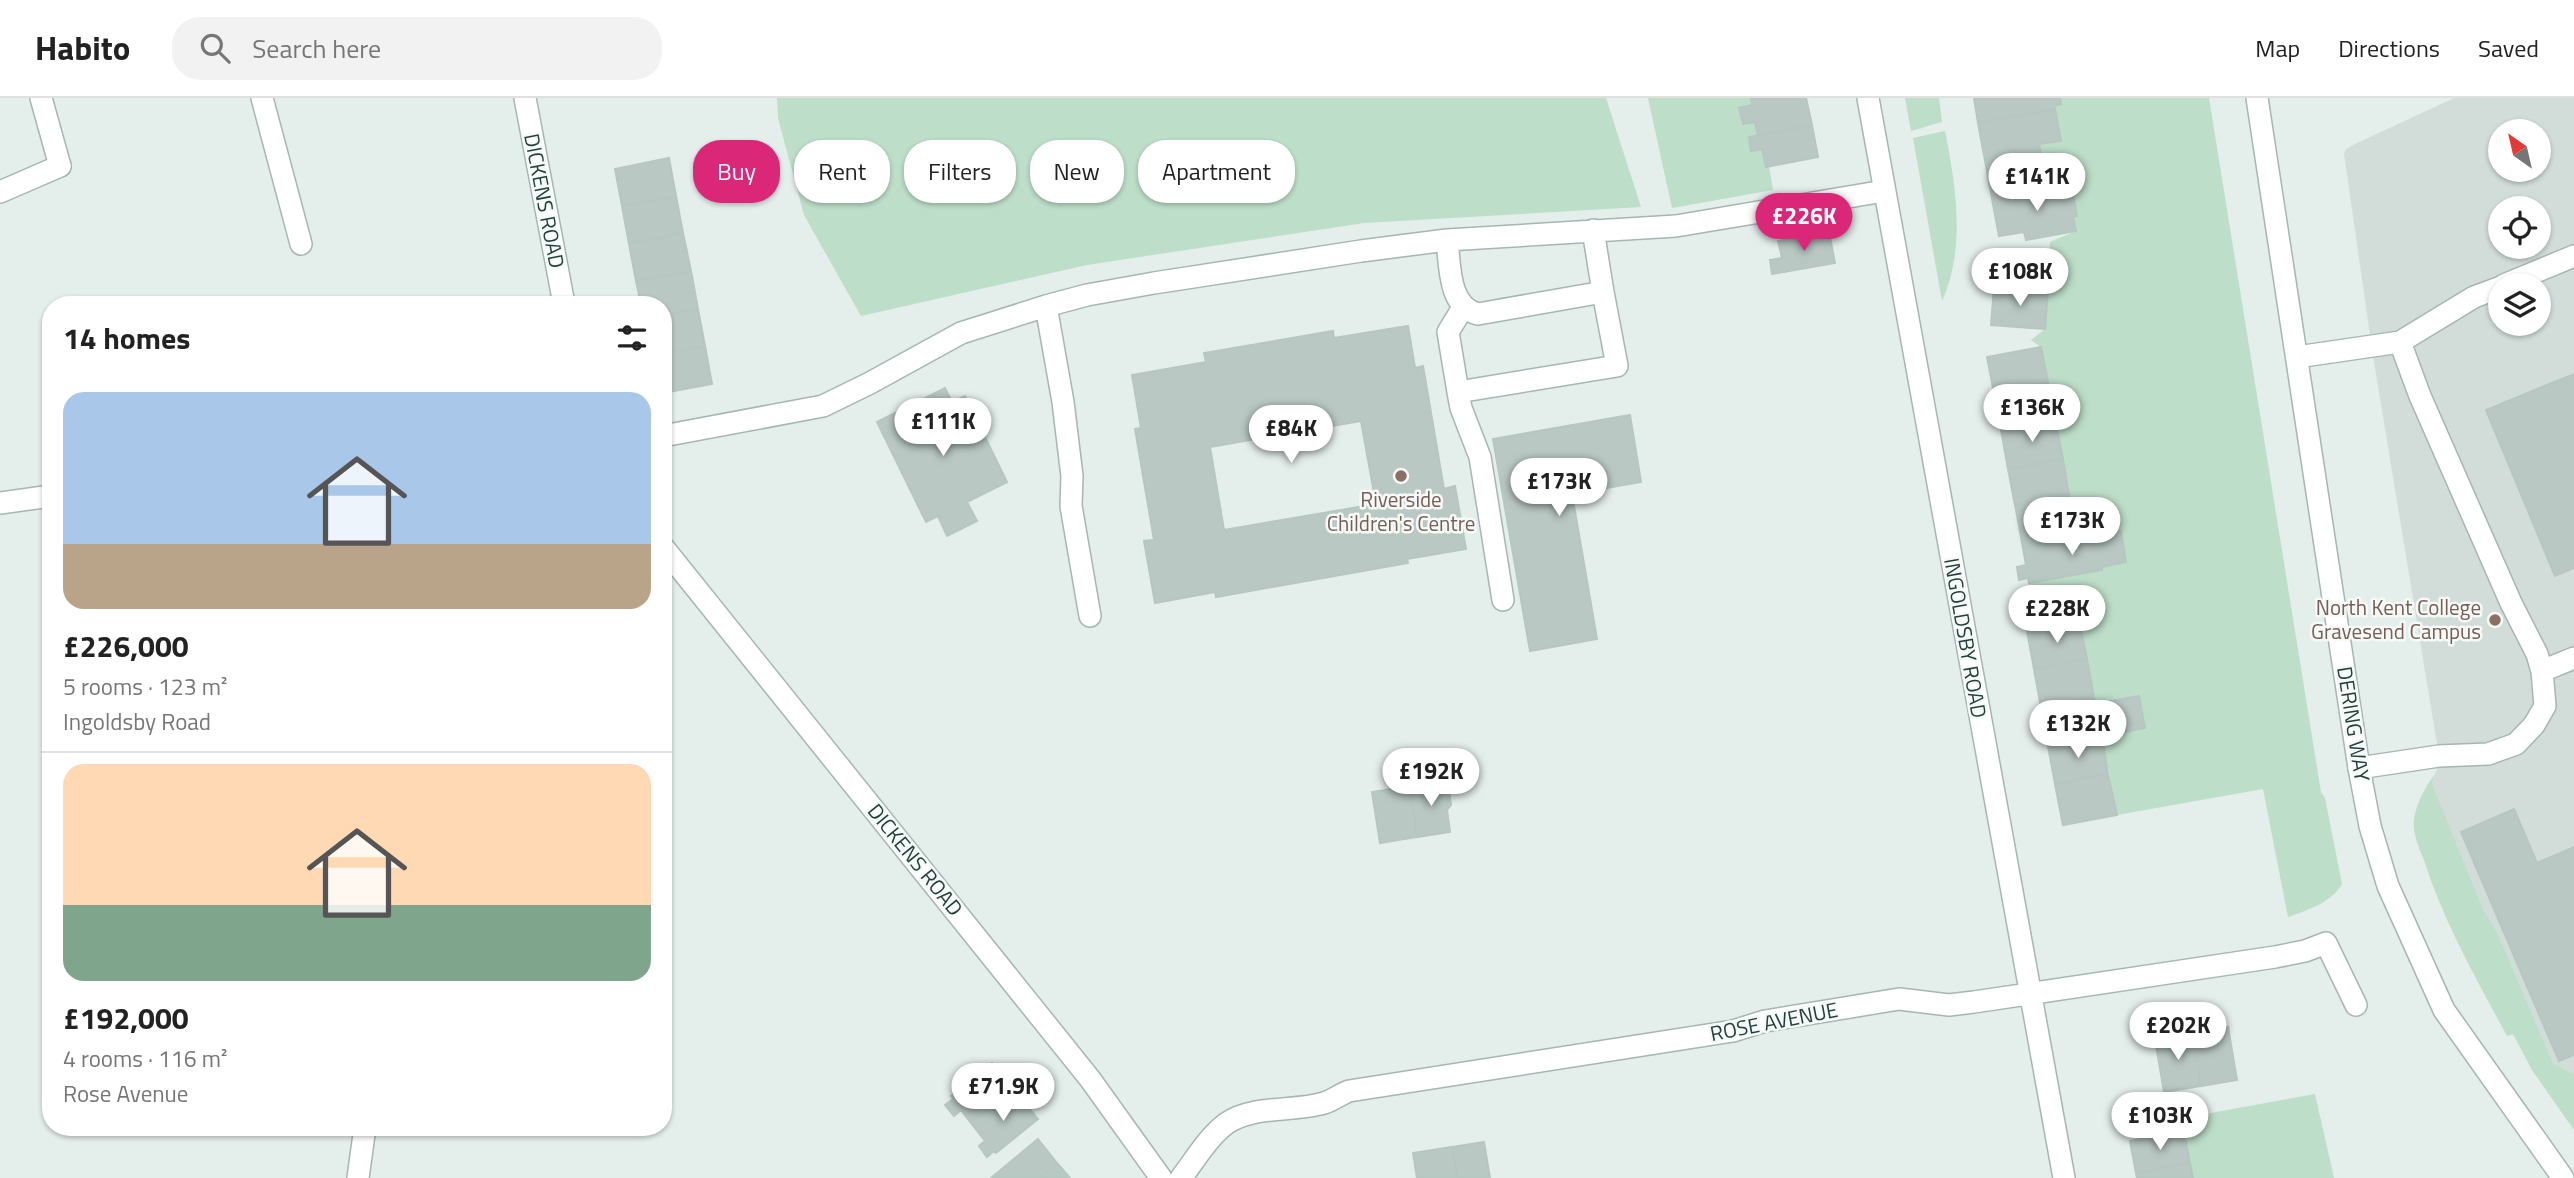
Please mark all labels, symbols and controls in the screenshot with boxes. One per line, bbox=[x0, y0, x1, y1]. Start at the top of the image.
search box bbox=[172, 17, 662, 80]
text: Habito bbox=[35, 23, 130, 73]
icon: search bbox=[196, 29, 234, 67]
text: Search here bbox=[252, 29, 381, 68]
text: Map bbox=[2255, 30, 2300, 66]
text: Directions bbox=[2338, 30, 2440, 66]
text: Saved bbox=[2478, 30, 2539, 66]
north arrow bbox=[2488, 119, 2552, 182]
map controls bbox=[2488, 119, 2551, 336]
street label: DICKENS ROAD bbox=[516, 131, 574, 271]
chip: Buy bbox=[693, 140, 780, 203]
chip: Rent bbox=[794, 140, 890, 203]
chip: Filters bbox=[904, 140, 1016, 203]
chip: New bbox=[1030, 140, 1124, 203]
chip: Apartment bbox=[1138, 140, 1295, 203]
pin: £141K bbox=[1988, 153, 2086, 213]
text: £141K bbox=[2004, 158, 2070, 193]
pin: £226K bbox=[1755, 194, 1853, 253]
button: locate bbox=[2488, 196, 2551, 259]
text: £226K bbox=[1771, 198, 1837, 233]
pin: £108K bbox=[1971, 248, 2069, 308]
text: £108K bbox=[1987, 253, 2053, 288]
button: layers bbox=[2488, 273, 2551, 336]
text: 14 homes bbox=[63, 315, 190, 361]
icon: filters bbox=[613, 319, 651, 357]
pin: £136K bbox=[1983, 384, 2081, 444]
text: £136K bbox=[1999, 389, 2065, 424]
pin: £111K bbox=[894, 398, 992, 458]
text: £111K bbox=[910, 403, 976, 438]
pin: £84K bbox=[1250, 406, 1332, 465]
text: £84K bbox=[1265, 410, 1317, 445]
icon: home bbox=[294, 438, 420, 564]
pin: £173K bbox=[1510, 458, 1608, 518]
text: £173K bbox=[1526, 463, 1592, 498]
marker: Riverside Children's Centre bbox=[1393, 468, 1409, 484]
place label: Riverside Children's Centre bbox=[1327, 483, 1475, 539]
pin: £173K bbox=[2023, 498, 2121, 557]
text: £173K bbox=[2039, 502, 2105, 537]
street label: INGOLDSBY ROAD bbox=[1936, 555, 1996, 720]
pin: £228K bbox=[2008, 586, 2106, 645]
text: £228K bbox=[2024, 590, 2090, 625]
place label: North Kent College Gravesend Campus bbox=[2311, 591, 2481, 647]
marker: North Kent College Gravesend Campus bbox=[2487, 612, 2503, 628]
text: £226,000 bbox=[63, 623, 189, 669]
street label: DERING WAY bbox=[2329, 664, 2379, 784]
text: 5 rooms · 123 m² bbox=[63, 669, 227, 704]
pin: £132K bbox=[2029, 700, 2127, 760]
text: Ingoldsby Road bbox=[63, 704, 211, 739]
text: £132K bbox=[2045, 705, 2111, 740]
pin: £192K bbox=[1382, 748, 1480, 808]
text: £192K bbox=[1398, 753, 1464, 788]
street label: DICKENS ROAD bbox=[860, 796, 971, 922]
icon: home bbox=[294, 810, 420, 936]
street label: ROSE AVENUE bbox=[1707, 993, 1840, 1049]
text: £192,000 bbox=[63, 995, 189, 1041]
pin: £202K bbox=[2129, 1002, 2227, 1062]
text: £202K bbox=[2145, 1007, 2211, 1042]
text: 4 rooms · 116 m² bbox=[63, 1041, 227, 1076]
pin: £71.9K bbox=[946, 1063, 1060, 1123]
text: £71.9K bbox=[967, 1068, 1039, 1103]
text: Rose Avenue bbox=[63, 1076, 188, 1111]
pin: £103K bbox=[2111, 1093, 2209, 1152]
text: £103K bbox=[2127, 1097, 2193, 1132]

